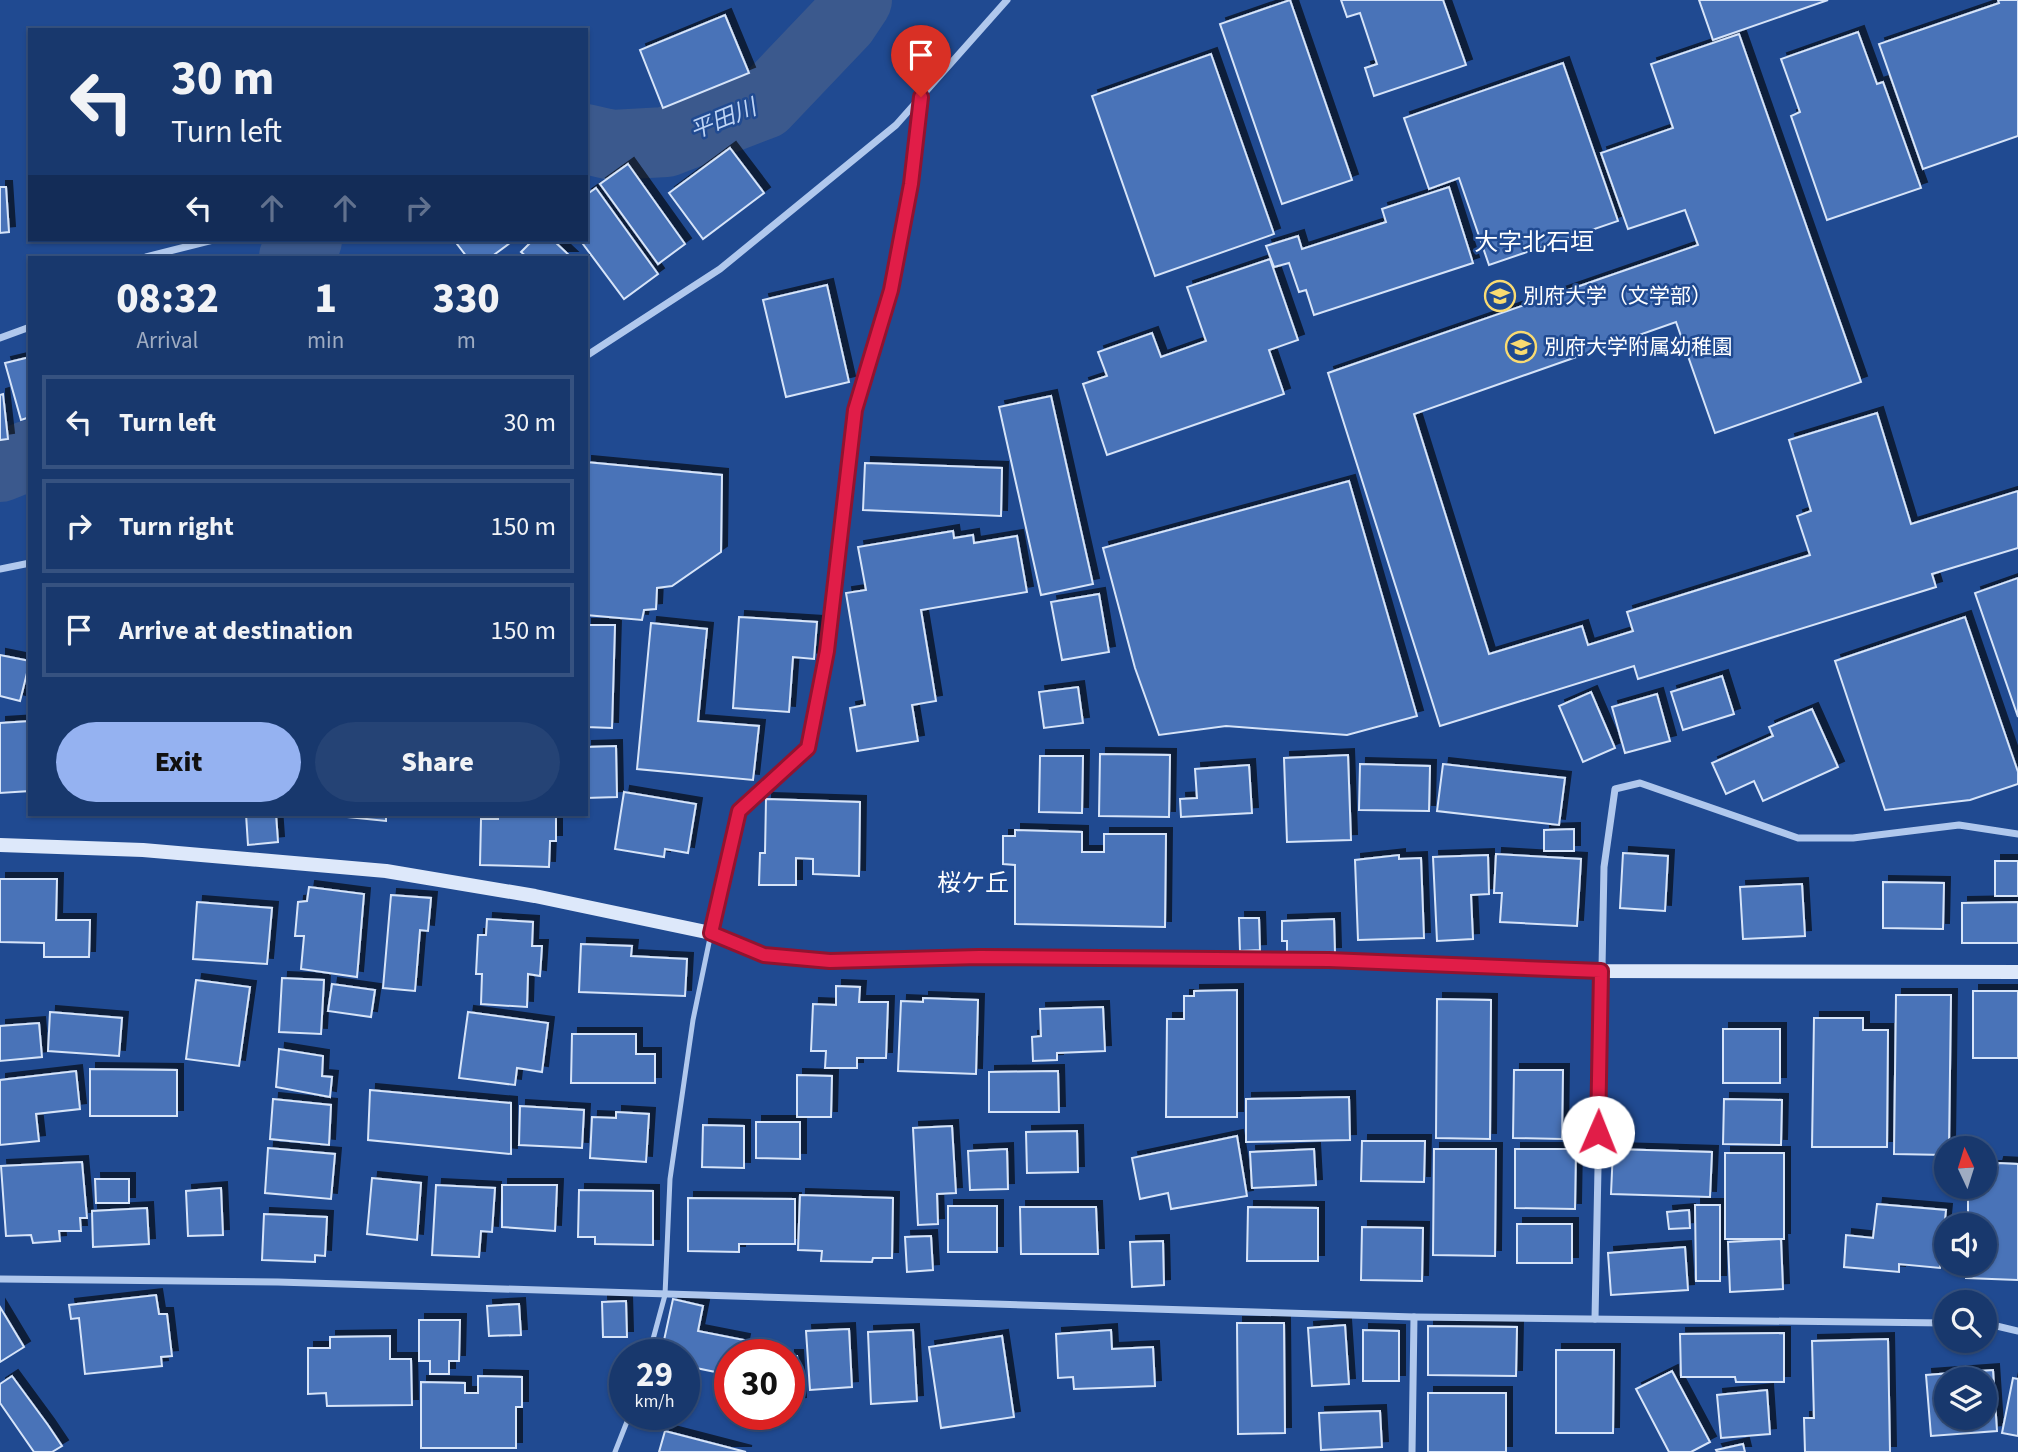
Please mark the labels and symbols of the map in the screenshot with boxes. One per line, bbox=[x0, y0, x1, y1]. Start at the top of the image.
pin bbox=[891, 25, 951, 97]
water label: 平田川 bbox=[685, 90, 764, 147]
district label: 大字北石垣 bbox=[1474, 225, 1594, 260]
school or university icon: 別府大学（文学部） bbox=[1483, 279, 1517, 313]
place label: 別府大学（文学部） bbox=[1523, 281, 1712, 311]
school or university icon: 別府大学附属幼稚園 bbox=[1504, 330, 1538, 364]
place label: 別府大学附属幼稚園 bbox=[1544, 332, 1733, 362]
district label: 桜ケ丘 bbox=[937, 866, 1009, 901]
position arrow bbox=[1561, 1095, 1635, 1169]
north arrow bbox=[1934, 1136, 1997, 1199]
speed limit sign: 30 bbox=[714, 1339, 805, 1430]

